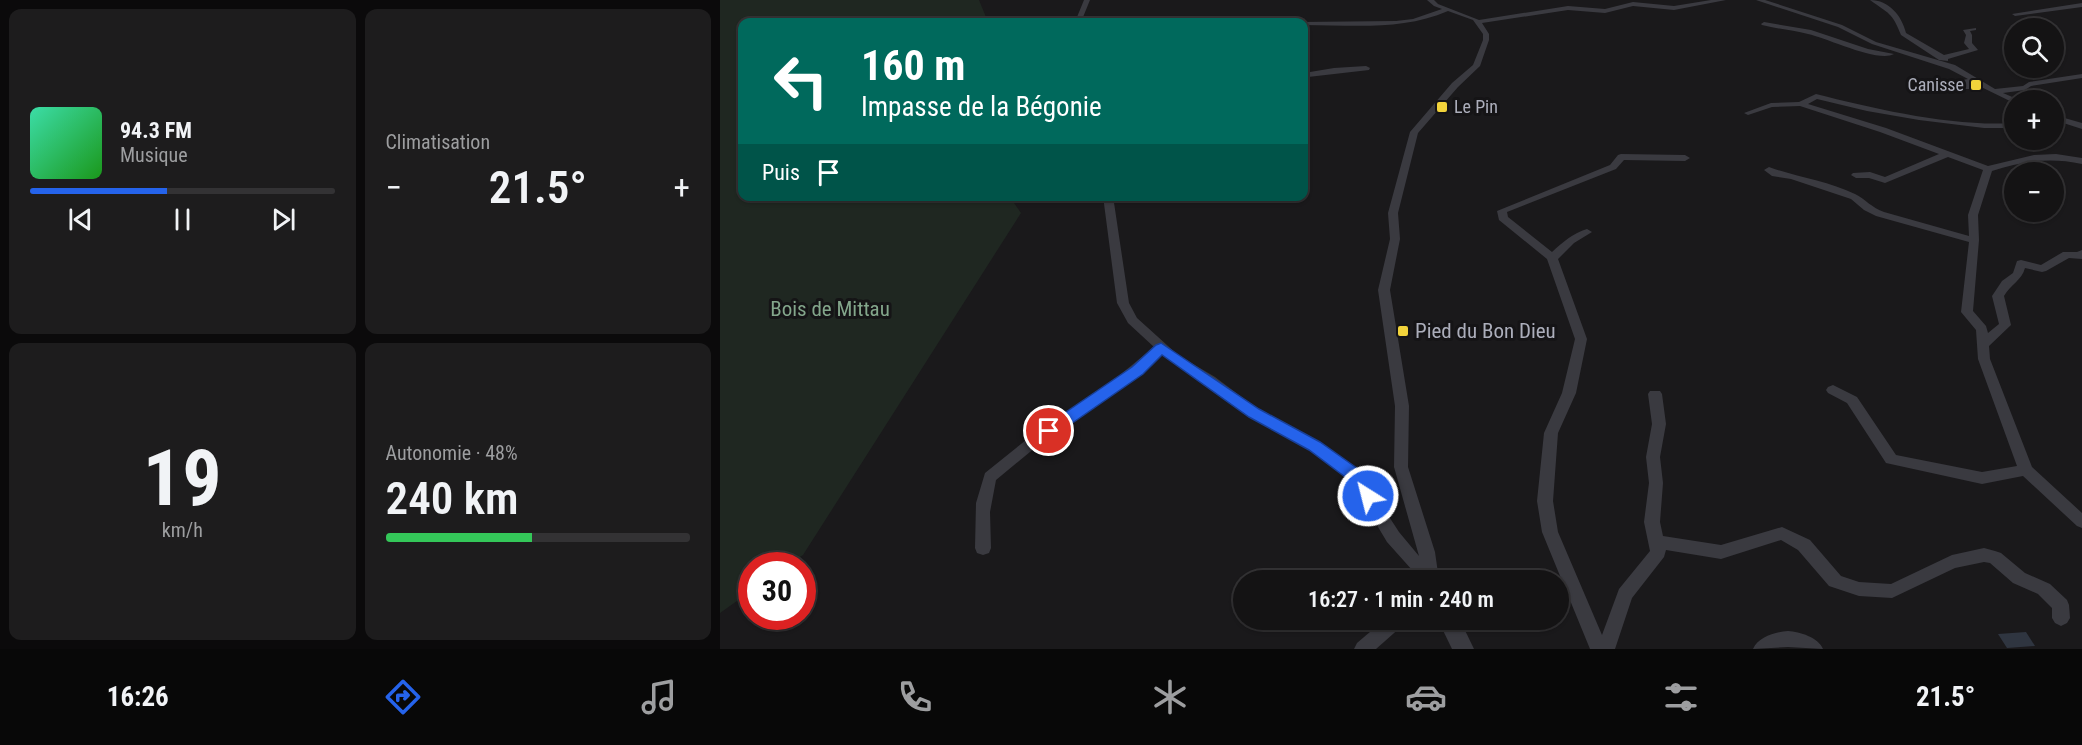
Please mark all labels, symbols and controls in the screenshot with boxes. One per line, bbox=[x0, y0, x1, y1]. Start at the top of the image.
map controls bbox=[2004, 18, 2064, 222]
button: search bbox=[2004, 18, 2064, 78]
text: 160 m bbox=[861, 41, 966, 90]
icon: left bbox=[762, 42, 840, 120]
place label: Canisse bbox=[1907, 74, 1964, 95]
marker: Canisse bbox=[1969, 78, 1983, 92]
button: + bbox=[2004, 90, 2064, 150]
text: Impasse de la Bégonie bbox=[861, 91, 1102, 123]
place label: Le Pin bbox=[1454, 96, 1498, 117]
marker: Le Pin bbox=[1435, 100, 1449, 114]
text: 94.3 FM bbox=[120, 118, 192, 143]
text: Climatisation bbox=[386, 130, 490, 154]
text: Musique bbox=[120, 143, 188, 167]
icon: arrive bbox=[812, 156, 845, 189]
text: Puis bbox=[762, 160, 800, 185]
text: 21.5° bbox=[489, 161, 587, 214]
button: − bbox=[2004, 162, 2064, 222]
text: − bbox=[386, 168, 402, 207]
text: + bbox=[674, 168, 690, 207]
icon: previous bbox=[64, 203, 97, 236]
icon: pause bbox=[166, 203, 199, 236]
icon: next bbox=[267, 203, 300, 236]
park label: Bois de Mittau bbox=[770, 297, 890, 321]
place label: Pied du Bon Dieu bbox=[1415, 319, 1556, 343]
marker: Pied du Bon Dieu bbox=[1396, 324, 1410, 338]
pin bbox=[1023, 405, 1074, 456]
icon: arrive bbox=[1032, 414, 1065, 447]
text: 19 bbox=[143, 433, 222, 524]
text: Autonomie · 48% bbox=[386, 441, 518, 465]
position arrow bbox=[1336, 464, 1400, 528]
text: 240 km bbox=[386, 472, 519, 525]
text: km/h bbox=[162, 518, 203, 542]
speed limit sign: 30 bbox=[738, 552, 816, 630]
text: 16:27 · 1 min · 240 m bbox=[1308, 587, 1494, 612]
icon: directions bbox=[382, 676, 424, 718]
icon: music bbox=[638, 676, 680, 718]
icon: phone bbox=[894, 676, 936, 718]
icon: climate bbox=[1149, 676, 1191, 718]
icon: car bbox=[1405, 676, 1447, 718]
icon: filters bbox=[1660, 676, 1702, 718]
text: 16:26 bbox=[107, 681, 169, 713]
text: 21.5° bbox=[1916, 681, 1975, 713]

